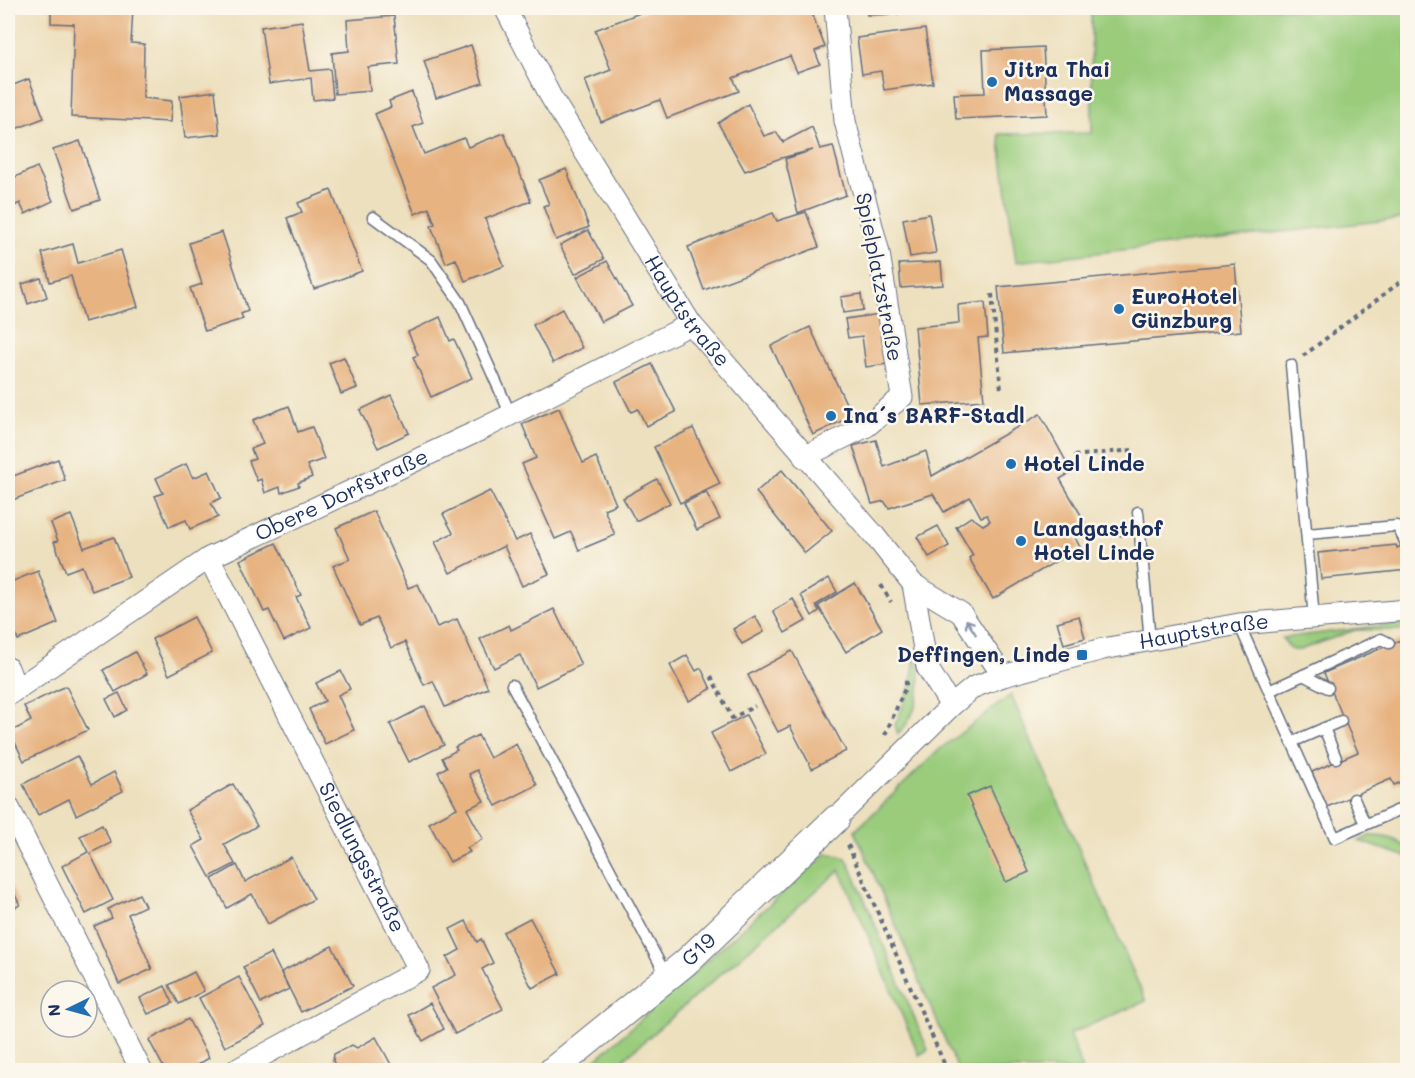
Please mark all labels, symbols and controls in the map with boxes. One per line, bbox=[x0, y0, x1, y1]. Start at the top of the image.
place label: Jitra Thai Massage bbox=[1004, 55, 1110, 106]
marker: Jitra Thai Massage bbox=[985, 75, 999, 89]
street label: Spielplatzstraße bbox=[851, 190, 910, 363]
street label: Hauptstraße bbox=[640, 249, 737, 372]
place label: EuroHotel Günzburg bbox=[1131, 282, 1237, 333]
marker: EuroHotel Günzburg bbox=[1112, 302, 1126, 316]
place label: Ina´s BARF-Stadl bbox=[843, 401, 1025, 428]
marker: Ina´s BARF-Stadl bbox=[824, 409, 838, 423]
street label: Obere Dorfstraße bbox=[250, 442, 432, 546]
place label: Hotel Linde bbox=[1023, 449, 1145, 476]
marker: Hotel Linde bbox=[1004, 457, 1018, 471]
place label: Landgasthof Hotel Linde bbox=[1033, 514, 1164, 565]
marker: Landgasthof Hotel Linde bbox=[1014, 534, 1028, 548]
street label: Hauptstraße bbox=[1136, 607, 1270, 654]
one-way arrow bbox=[964, 619, 976, 636]
place label: Deffingen, Linde bbox=[897, 640, 1070, 667]
marker: Deffingen, Linde bbox=[1075, 648, 1089, 662]
street label: Siedlungsstraße bbox=[313, 777, 412, 936]
street label: G19 bbox=[675, 926, 721, 971]
north arrow bbox=[39, 979, 99, 1039]
text: N bbox=[43, 1003, 65, 1017]

